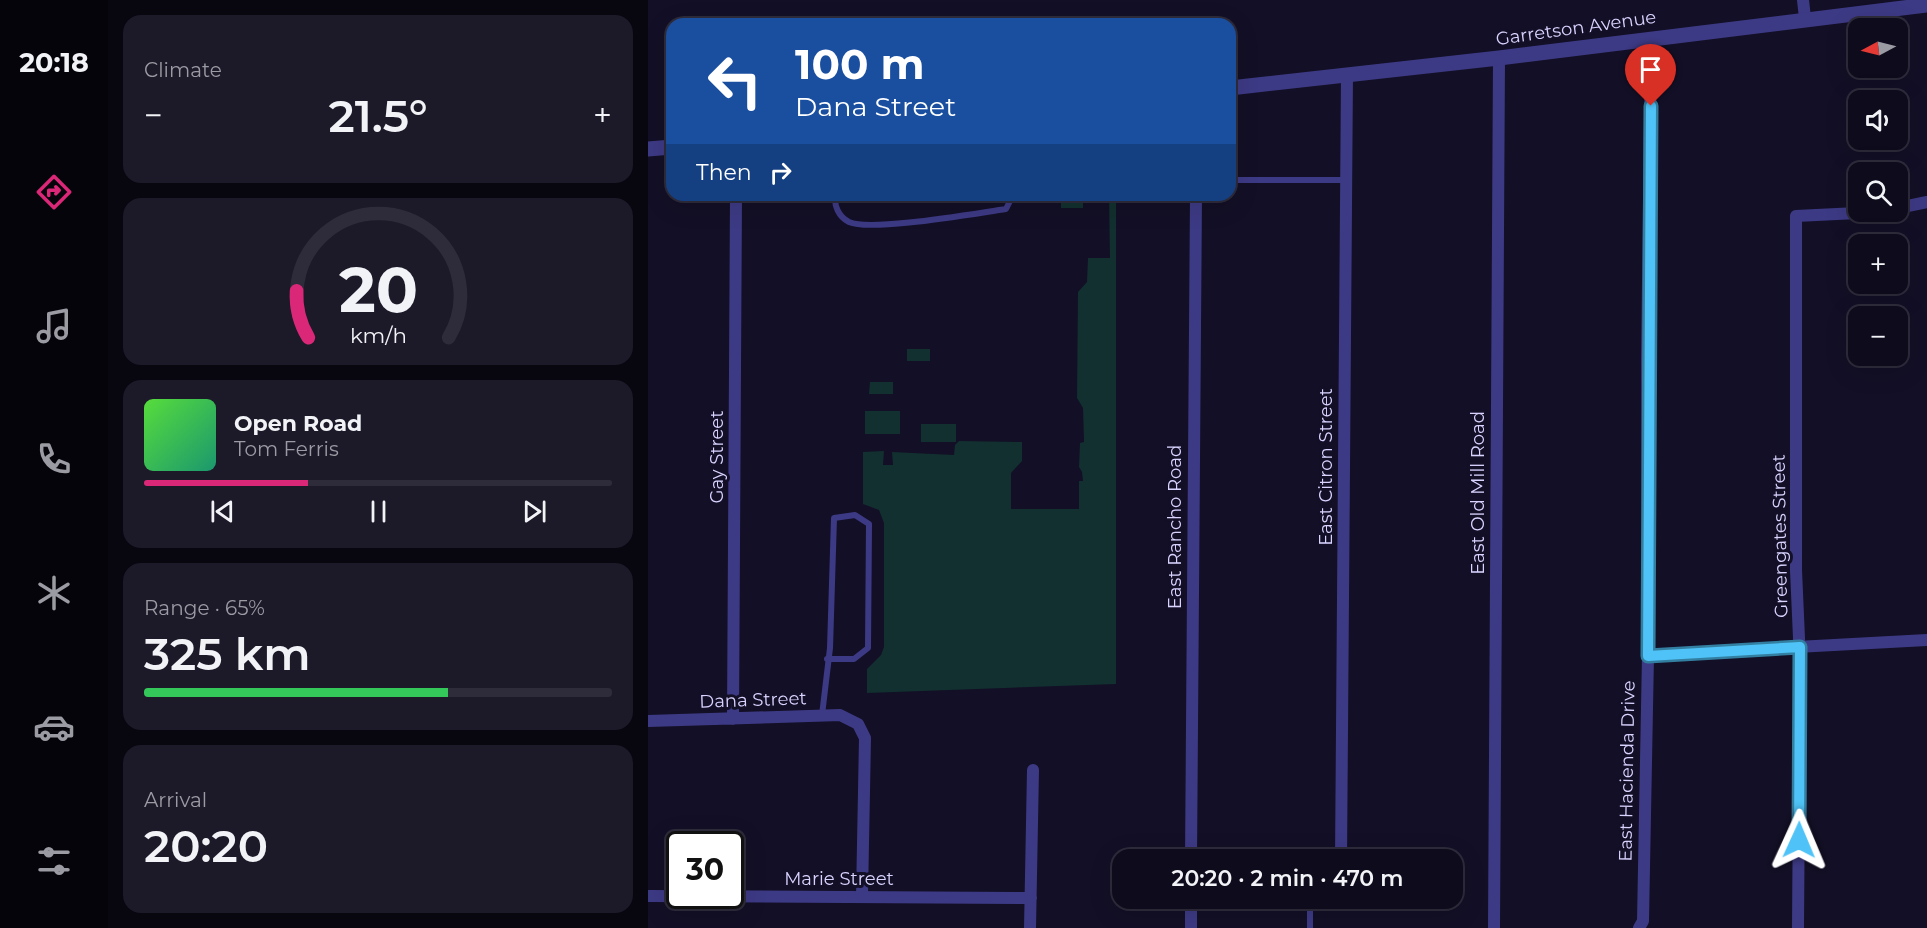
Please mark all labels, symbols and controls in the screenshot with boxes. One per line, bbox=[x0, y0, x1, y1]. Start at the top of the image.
street label: Garretson Avenue bbox=[1494, 6, 1658, 50]
north arrow bbox=[1848, 18, 1908, 78]
map controls bbox=[1848, 18, 1908, 366]
text: 100 m bbox=[795, 38, 924, 90]
icon: left bbox=[696, 42, 774, 120]
pin bbox=[1625, 44, 1676, 106]
text: 20:18 bbox=[19, 46, 89, 79]
icon: arrive bbox=[1634, 53, 1667, 86]
text: Climate bbox=[144, 58, 222, 82]
text: 21.5° bbox=[328, 88, 428, 143]
text: Dana Street bbox=[795, 90, 956, 123]
button: sound bbox=[1848, 90, 1908, 150]
text: − bbox=[144, 95, 163, 135]
text: + bbox=[593, 95, 612, 135]
icon: right bbox=[764, 156, 797, 189]
text: Then bbox=[696, 159, 752, 186]
button: search bbox=[1848, 162, 1908, 222]
icon: directions bbox=[33, 171, 75, 213]
button: + bbox=[1848, 234, 1908, 294]
text: 20 bbox=[338, 253, 418, 329]
icon: music bbox=[33, 305, 75, 347]
button: − bbox=[1848, 306, 1908, 366]
text: km/h bbox=[349, 323, 407, 349]
street label: East Citron Street bbox=[1315, 388, 1337, 546]
text: Open Road bbox=[234, 410, 362, 437]
street label: Gay Street bbox=[706, 410, 728, 504]
street label: East Old Mill Road bbox=[1467, 411, 1489, 575]
text: Tom Ferris bbox=[234, 437, 339, 461]
icon: phone bbox=[33, 438, 75, 480]
street label: East Rancho Road bbox=[1164, 445, 1186, 609]
street label: Greengates Street bbox=[1768, 454, 1792, 618]
icon: previous bbox=[206, 495, 239, 528]
icon: pause bbox=[362, 495, 395, 528]
icon: next bbox=[518, 495, 551, 528]
icon: climate bbox=[33, 572, 75, 614]
text: Range · 65% bbox=[144, 596, 265, 620]
text: 325 km bbox=[144, 626, 311, 681]
street label: East Hacienda Drive bbox=[1614, 680, 1640, 862]
street label: Dana Street bbox=[699, 687, 807, 713]
icon: car bbox=[33, 706, 75, 748]
text: Arrival bbox=[144, 788, 207, 812]
position arrow bbox=[1767, 808, 1831, 872]
text: 20:20 bbox=[144, 818, 268, 873]
speed limit sign: 30 bbox=[666, 831, 744, 909]
icon: filters bbox=[33, 840, 75, 882]
text: 20:20 · 2 min · 470 m bbox=[1172, 865, 1403, 892]
street label: Marie Street bbox=[784, 868, 894, 890]

